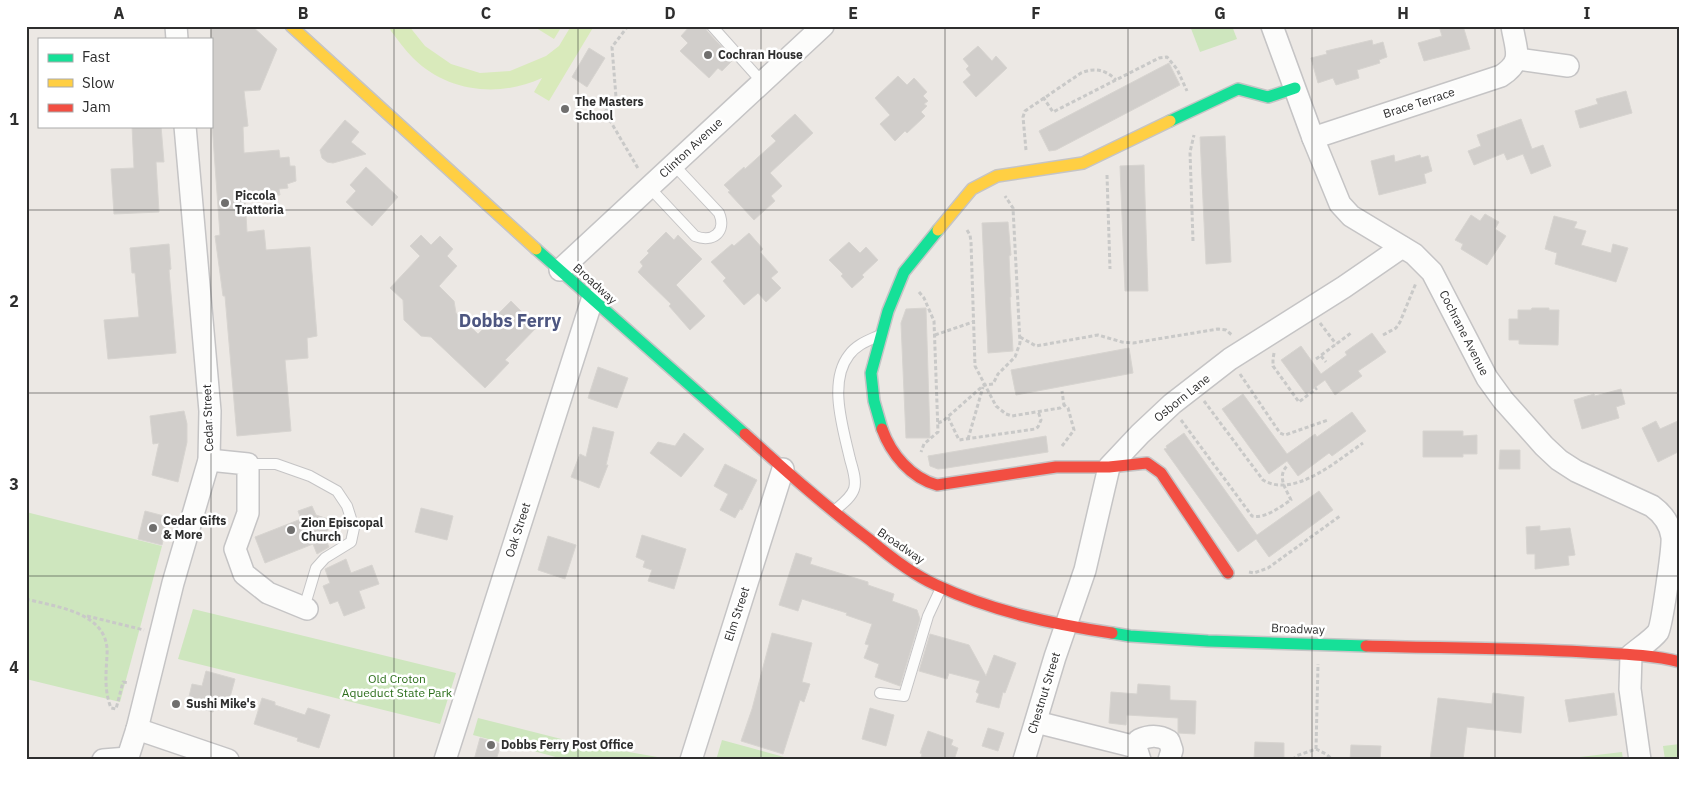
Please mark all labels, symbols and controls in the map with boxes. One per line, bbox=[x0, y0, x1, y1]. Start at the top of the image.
text: A bbox=[114, 3, 125, 23]
text: B bbox=[298, 3, 309, 23]
text: C bbox=[481, 3, 491, 23]
text: D bbox=[664, 3, 676, 23]
text: E bbox=[848, 3, 858, 23]
text: F bbox=[1031, 3, 1041, 23]
text: G bbox=[1214, 3, 1226, 23]
text: H bbox=[1397, 3, 1409, 23]
text: I bbox=[1584, 3, 1591, 23]
legend bbox=[38, 38, 212, 128]
text: Fast bbox=[82, 47, 110, 66]
place label: Cochran House bbox=[718, 47, 803, 62]
marker: Cochran House bbox=[702, 49, 714, 61]
text: Slow bbox=[82, 73, 115, 92]
street label: Brace Terrace bbox=[1381, 84, 1457, 121]
place label: The Masters School bbox=[575, 94, 644, 123]
text: Jam bbox=[82, 97, 111, 116]
marker: The Masters School bbox=[559, 103, 571, 115]
text: 1 bbox=[9, 109, 19, 129]
street label: Clinton Avenue bbox=[656, 114, 726, 181]
place label: Piccola Trattoria bbox=[235, 188, 284, 217]
marker: Piccola Trattoria bbox=[219, 197, 231, 209]
street label: Broadway bbox=[570, 260, 620, 307]
street label: Cochrane Avenue bbox=[1436, 287, 1493, 378]
text: 2 bbox=[9, 291, 19, 311]
district label: Dobbs Ferry bbox=[459, 309, 562, 332]
street label: Osborn Lane bbox=[1151, 370, 1213, 425]
street label: Cedar Street bbox=[199, 384, 216, 452]
text: 3 bbox=[9, 474, 19, 494]
street label: Oak Street bbox=[502, 500, 533, 559]
place label: Cedar Gifts & More bbox=[163, 513, 226, 542]
place label: Zion Episcopal Church bbox=[301, 515, 384, 544]
marker: Cedar Gifts & More bbox=[147, 522, 159, 534]
marker: Zion Episcopal Church bbox=[285, 524, 297, 536]
street label: Broadway bbox=[875, 524, 928, 567]
street label: Elm Street bbox=[721, 585, 752, 643]
street label: Broadway bbox=[1271, 620, 1325, 637]
street label: Chestnut Street bbox=[1024, 650, 1063, 735]
text: 4 bbox=[9, 657, 19, 677]
park label: Old Croton Aqueduct State Park bbox=[342, 671, 453, 700]
place label: Sushi Mike's bbox=[186, 696, 256, 711]
marker: Sushi Mike's bbox=[170, 698, 182, 710]
place label: Dobbs Ferry Post Office bbox=[501, 737, 634, 752]
marker: Dobbs Ferry Post Office bbox=[485, 739, 497, 751]

